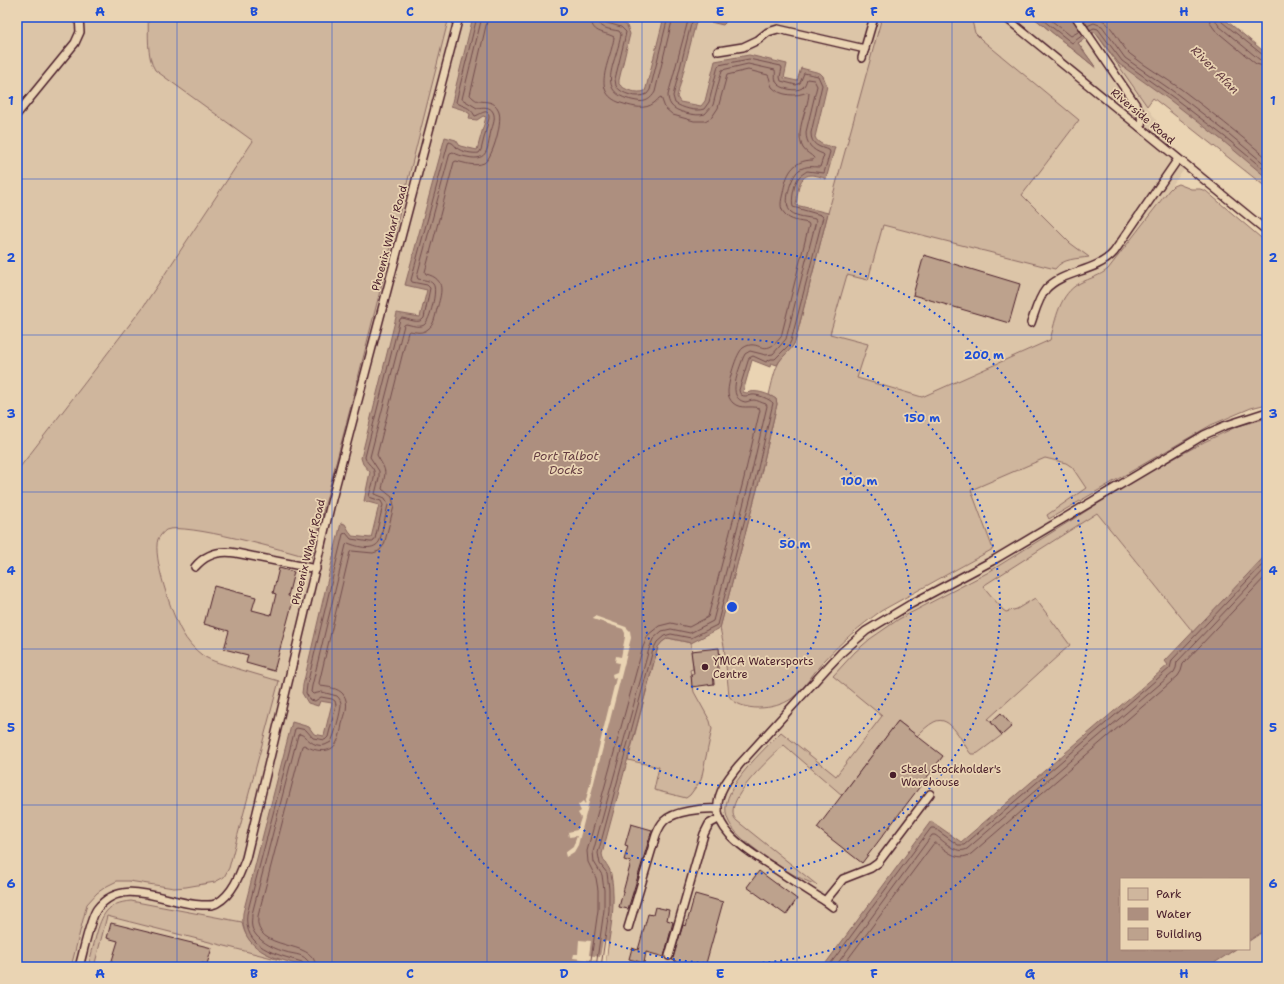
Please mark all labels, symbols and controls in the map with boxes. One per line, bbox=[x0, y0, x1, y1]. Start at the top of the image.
text: A bbox=[95, 3, 105, 20]
text: B bbox=[250, 3, 258, 20]
text: C bbox=[406, 3, 414, 20]
text: D bbox=[559, 3, 569, 20]
text: E bbox=[716, 3, 725, 20]
text: F bbox=[870, 3, 878, 20]
text: G bbox=[1025, 3, 1036, 20]
text: H bbox=[1179, 3, 1189, 20]
water label: River Afan bbox=[1187, 42, 1243, 98]
street label: Riverside Road bbox=[1107, 85, 1178, 148]
text: 1 bbox=[8, 92, 14, 109]
text: 1 bbox=[1270, 92, 1276, 109]
street label: Phoenix Wharf Road bbox=[368, 184, 411, 293]
text: 2 bbox=[6, 249, 16, 266]
text: 2 bbox=[1268, 249, 1278, 266]
text: 200 m bbox=[964, 347, 1004, 363]
text: 3 bbox=[6, 405, 16, 422]
text: 3 bbox=[1268, 405, 1278, 422]
text: 150 m bbox=[904, 410, 940, 426]
water label: Port Talbot Docks bbox=[533, 448, 599, 478]
text: 100 m bbox=[841, 473, 878, 489]
street label: Phoenix Wharf Road bbox=[288, 497, 329, 607]
text: 50 m bbox=[780, 536, 811, 552]
text: 4 bbox=[6, 562, 16, 579]
text: 4 bbox=[1268, 562, 1278, 579]
centre of rings bbox=[725, 600, 739, 614]
place label: YMCA Watersports Centre bbox=[713, 654, 814, 682]
marker: YMCA Watersports Centre bbox=[700, 662, 710, 672]
text: 5 bbox=[7, 719, 15, 736]
text: 5 bbox=[1269, 719, 1277, 736]
place label: Steel Stockholder's Warehouse bbox=[901, 762, 1001, 790]
marker: Steel Stockholder's Warehouse bbox=[888, 770, 898, 780]
text: 6 bbox=[6, 875, 16, 892]
text: 6 bbox=[1268, 875, 1278, 892]
legend bbox=[1120, 878, 1250, 950]
text: Park bbox=[1156, 886, 1182, 902]
text: Water bbox=[1156, 906, 1192, 922]
text: Building bbox=[1156, 926, 1202, 942]
text: A bbox=[95, 965, 105, 982]
text: B bbox=[250, 965, 258, 982]
text: C bbox=[406, 965, 414, 982]
text: D bbox=[559, 965, 569, 982]
text: E bbox=[716, 965, 725, 982]
text: F bbox=[870, 965, 878, 982]
text: G bbox=[1025, 965, 1036, 982]
text: H bbox=[1179, 965, 1189, 982]

